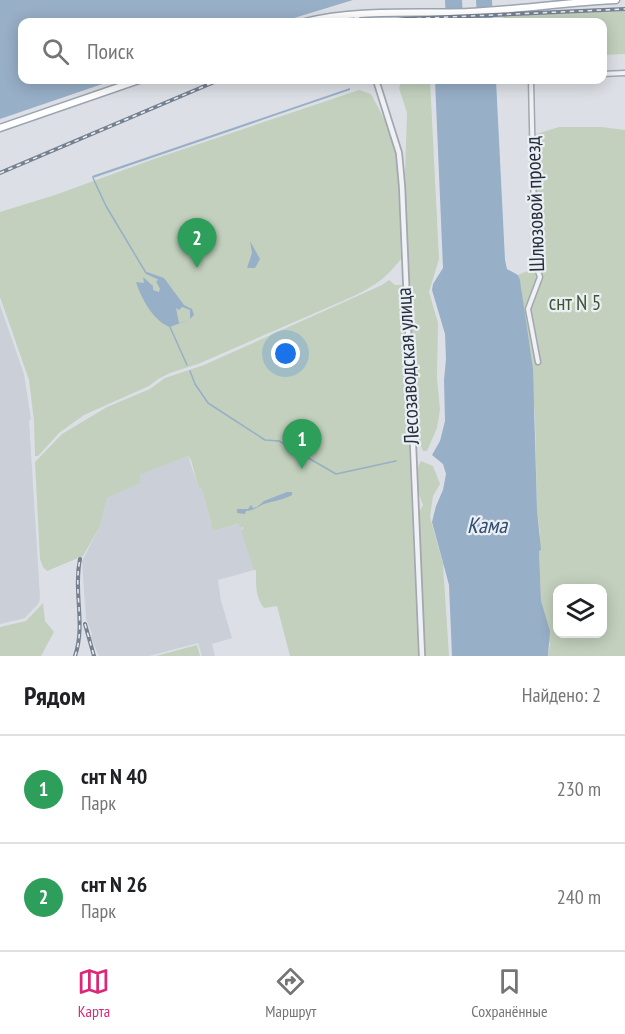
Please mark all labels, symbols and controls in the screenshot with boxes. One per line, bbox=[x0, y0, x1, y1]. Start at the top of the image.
search box bbox=[18, 18, 607, 84]
icon: search bbox=[39, 35, 72, 68]
text: Поиск bbox=[87, 37, 134, 65]
street label: Шлюзовой проезд bbox=[519, 136, 550, 272]
pin: 2 bbox=[178, 218, 216, 268]
street label: Лесозаводская улица bbox=[390, 287, 425, 446]
park label: снт N 5 bbox=[549, 289, 601, 316]
your location bbox=[271, 339, 300, 368]
pin: 1 bbox=[282, 420, 322, 469]
water label: Кама bbox=[467, 511, 508, 539]
map controls bbox=[553, 584, 607, 638]
button: layers bbox=[553, 584, 607, 638]
text: Рядом bbox=[24, 679, 85, 712]
text: Найдено: 2 bbox=[522, 682, 601, 708]
text: снт N 40 bbox=[81, 762, 147, 790]
text: 1 bbox=[39, 776, 48, 802]
text: 230 m bbox=[557, 776, 601, 802]
text: Парк bbox=[81, 790, 116, 816]
text: снт N 26 bbox=[81, 870, 147, 898]
text: 2 bbox=[39, 884, 48, 910]
text: 240 m bbox=[557, 884, 601, 910]
text: Парк bbox=[81, 898, 116, 924]
tab: Карта bbox=[77, 965, 110, 1021]
tab: Маршрут bbox=[265, 965, 316, 1021]
tab: Сохранённые bbox=[471, 965, 548, 1021]

